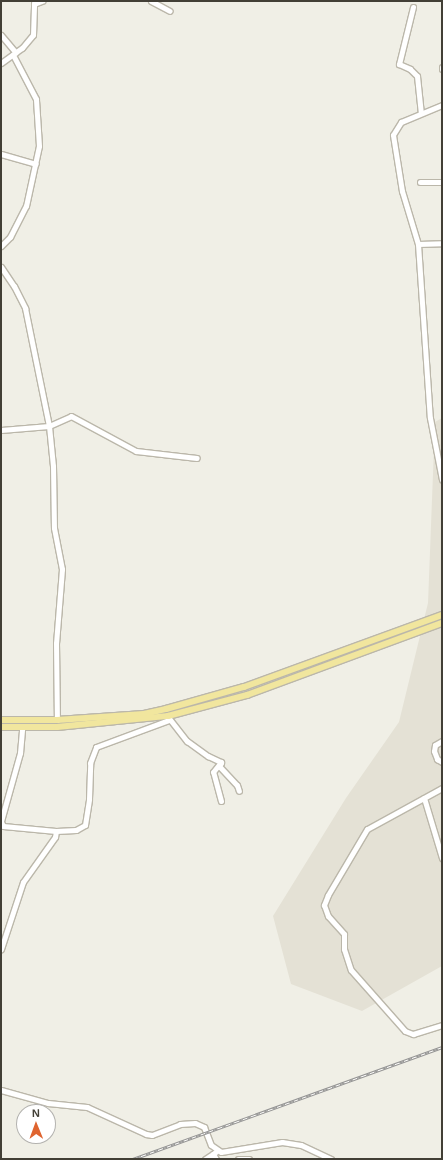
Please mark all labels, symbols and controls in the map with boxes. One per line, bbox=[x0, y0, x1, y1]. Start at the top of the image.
north arrow bbox=[16, 1104, 56, 1144]
text: N bbox=[32, 1107, 40, 1119]

